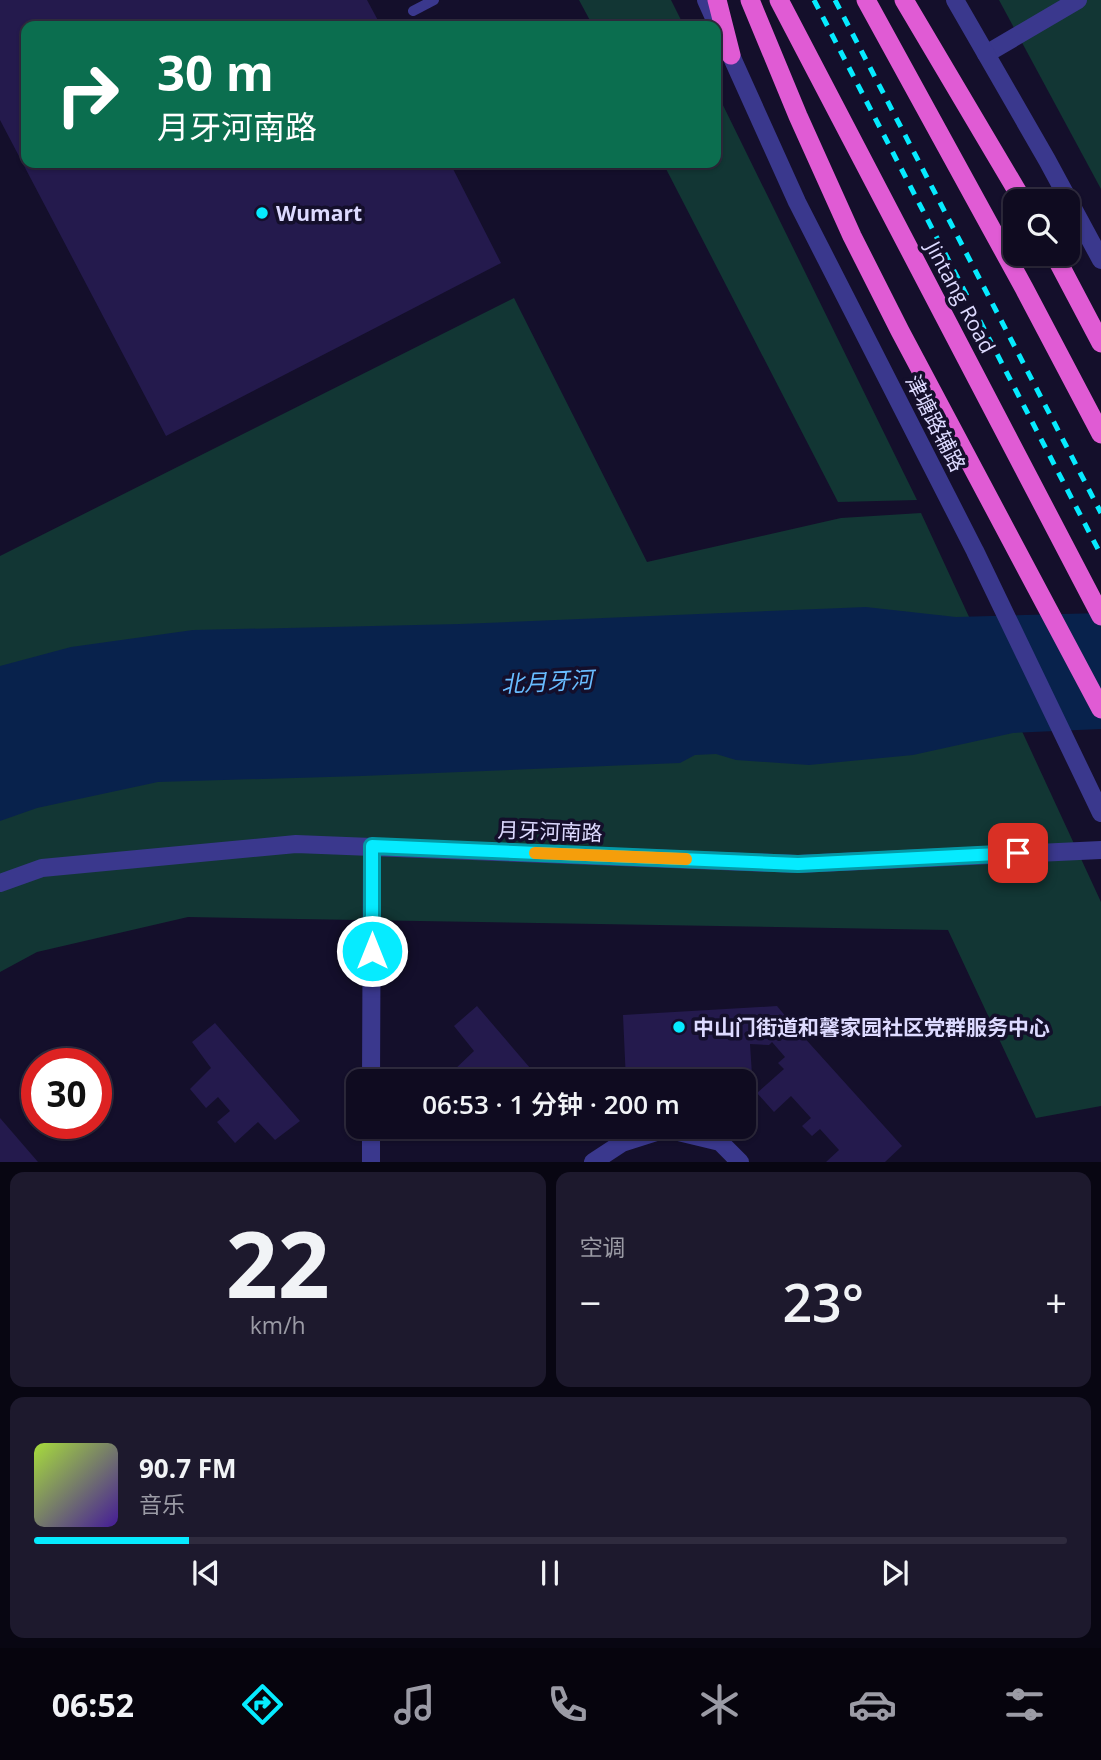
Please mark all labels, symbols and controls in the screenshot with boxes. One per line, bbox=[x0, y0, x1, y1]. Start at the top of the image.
text: 30 m bbox=[157, 39, 274, 105]
icon: right bbox=[42, 49, 133, 140]
text: 月牙河南路 bbox=[157, 105, 317, 148]
map controls bbox=[1003, 189, 1080, 266]
button: search bbox=[1003, 189, 1080, 266]
place label: Wumart bbox=[276, 199, 362, 227]
marker: Wumart bbox=[254, 205, 270, 221]
street label: Jintang Road bbox=[919, 234, 1002, 358]
street label: 津塘路辅路 bbox=[900, 370, 972, 476]
water label: 北月牙河 bbox=[500, 662, 598, 699]
street label: 月牙河南路 bbox=[497, 815, 603, 847]
pin bbox=[988, 823, 1048, 883]
icon: arrive bbox=[999, 834, 1037, 872]
position arrow bbox=[335, 914, 409, 988]
place label: 中山门街道和馨家园社区党群服务中心 bbox=[693, 1013, 1050, 1041]
marker: 中山门街道和馨家园社区党群服务中心 bbox=[671, 1019, 687, 1035]
speed limit sign: 30 bbox=[21, 1048, 112, 1139]
text: 06:53 · 1 分钟 · 200 m bbox=[422, 1086, 680, 1122]
text: 22 bbox=[226, 1201, 330, 1325]
text: 空调 bbox=[580, 1231, 626, 1263]
text: 23° bbox=[782, 1266, 864, 1337]
text: − bbox=[580, 1276, 601, 1328]
text: + bbox=[1045, 1276, 1067, 1328]
text: km/h bbox=[250, 1309, 306, 1341]
text: 90.7 FM bbox=[139, 1450, 237, 1486]
text: 音乐 bbox=[139, 1488, 185, 1520]
icon: previous bbox=[187, 1554, 225, 1592]
icon: pause bbox=[531, 1554, 569, 1592]
icon: next bbox=[876, 1554, 914, 1592]
icon: directions bbox=[238, 1680, 287, 1729]
icon: music bbox=[390, 1680, 439, 1729]
icon: phone bbox=[543, 1680, 592, 1729]
icon: climate bbox=[695, 1680, 744, 1729]
icon: car bbox=[848, 1680, 897, 1729]
icon: filters bbox=[1000, 1680, 1049, 1729]
text: 06:52 bbox=[52, 1683, 134, 1726]

